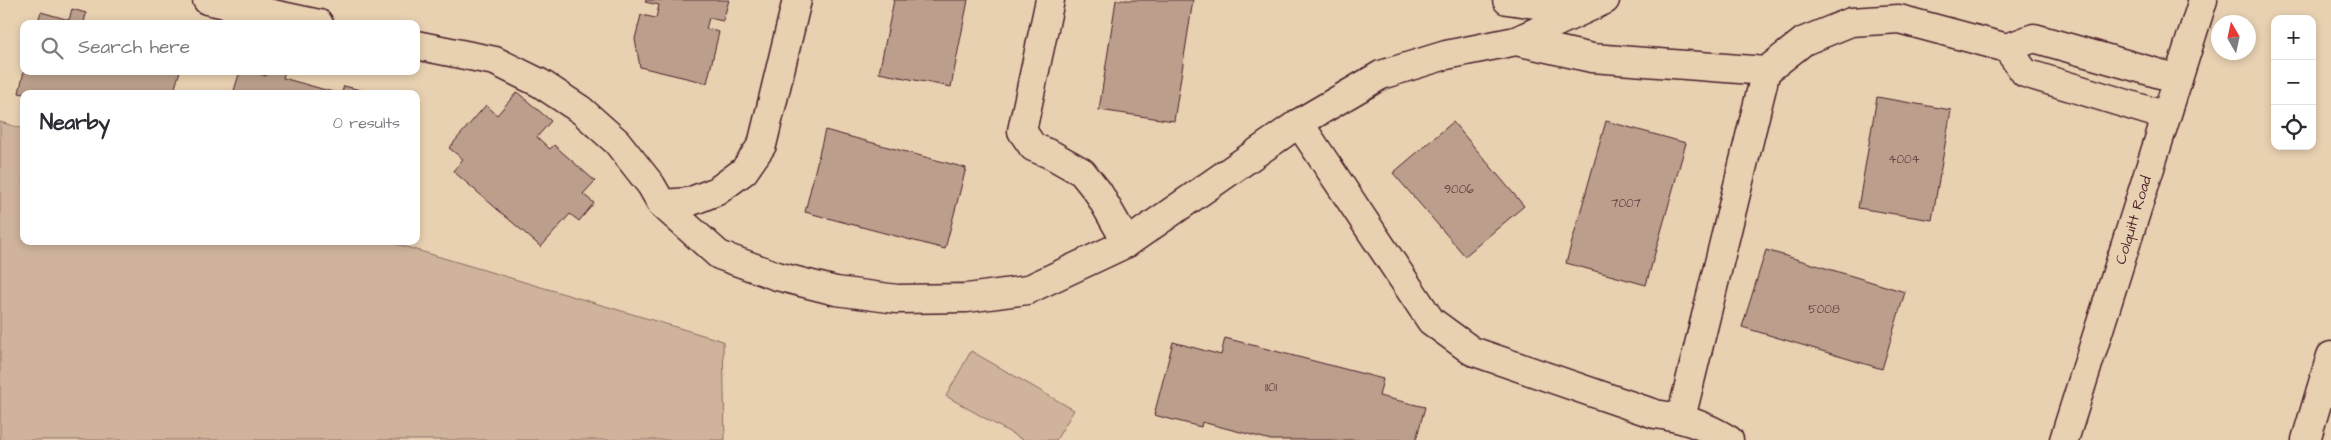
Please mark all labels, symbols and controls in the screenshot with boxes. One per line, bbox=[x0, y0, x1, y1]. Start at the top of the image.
north arrow bbox=[2211, 15, 2256, 60]
map controls bbox=[2271, 15, 2316, 150]
button: + bbox=[2271, 15, 2316, 60]
search box bbox=[20, 20, 420, 75]
icon: search bbox=[38, 34, 66, 62]
text: Search here bbox=[78, 34, 190, 61]
button: − bbox=[2271, 60, 2316, 105]
button: locate bbox=[2271, 105, 2316, 150]
text: Nearby bbox=[40, 108, 110, 137]
text: 0 results bbox=[333, 112, 400, 134]
house number: 4004 bbox=[1888, 151, 1920, 168]
street label: Colquitt Road bbox=[2110, 173, 2157, 267]
house number: 9006 bbox=[1444, 181, 1474, 198]
house number: 7007 bbox=[1611, 195, 1642, 212]
house number: 5008 bbox=[1808, 301, 1840, 318]
house number: 1101 bbox=[1265, 379, 1278, 396]

